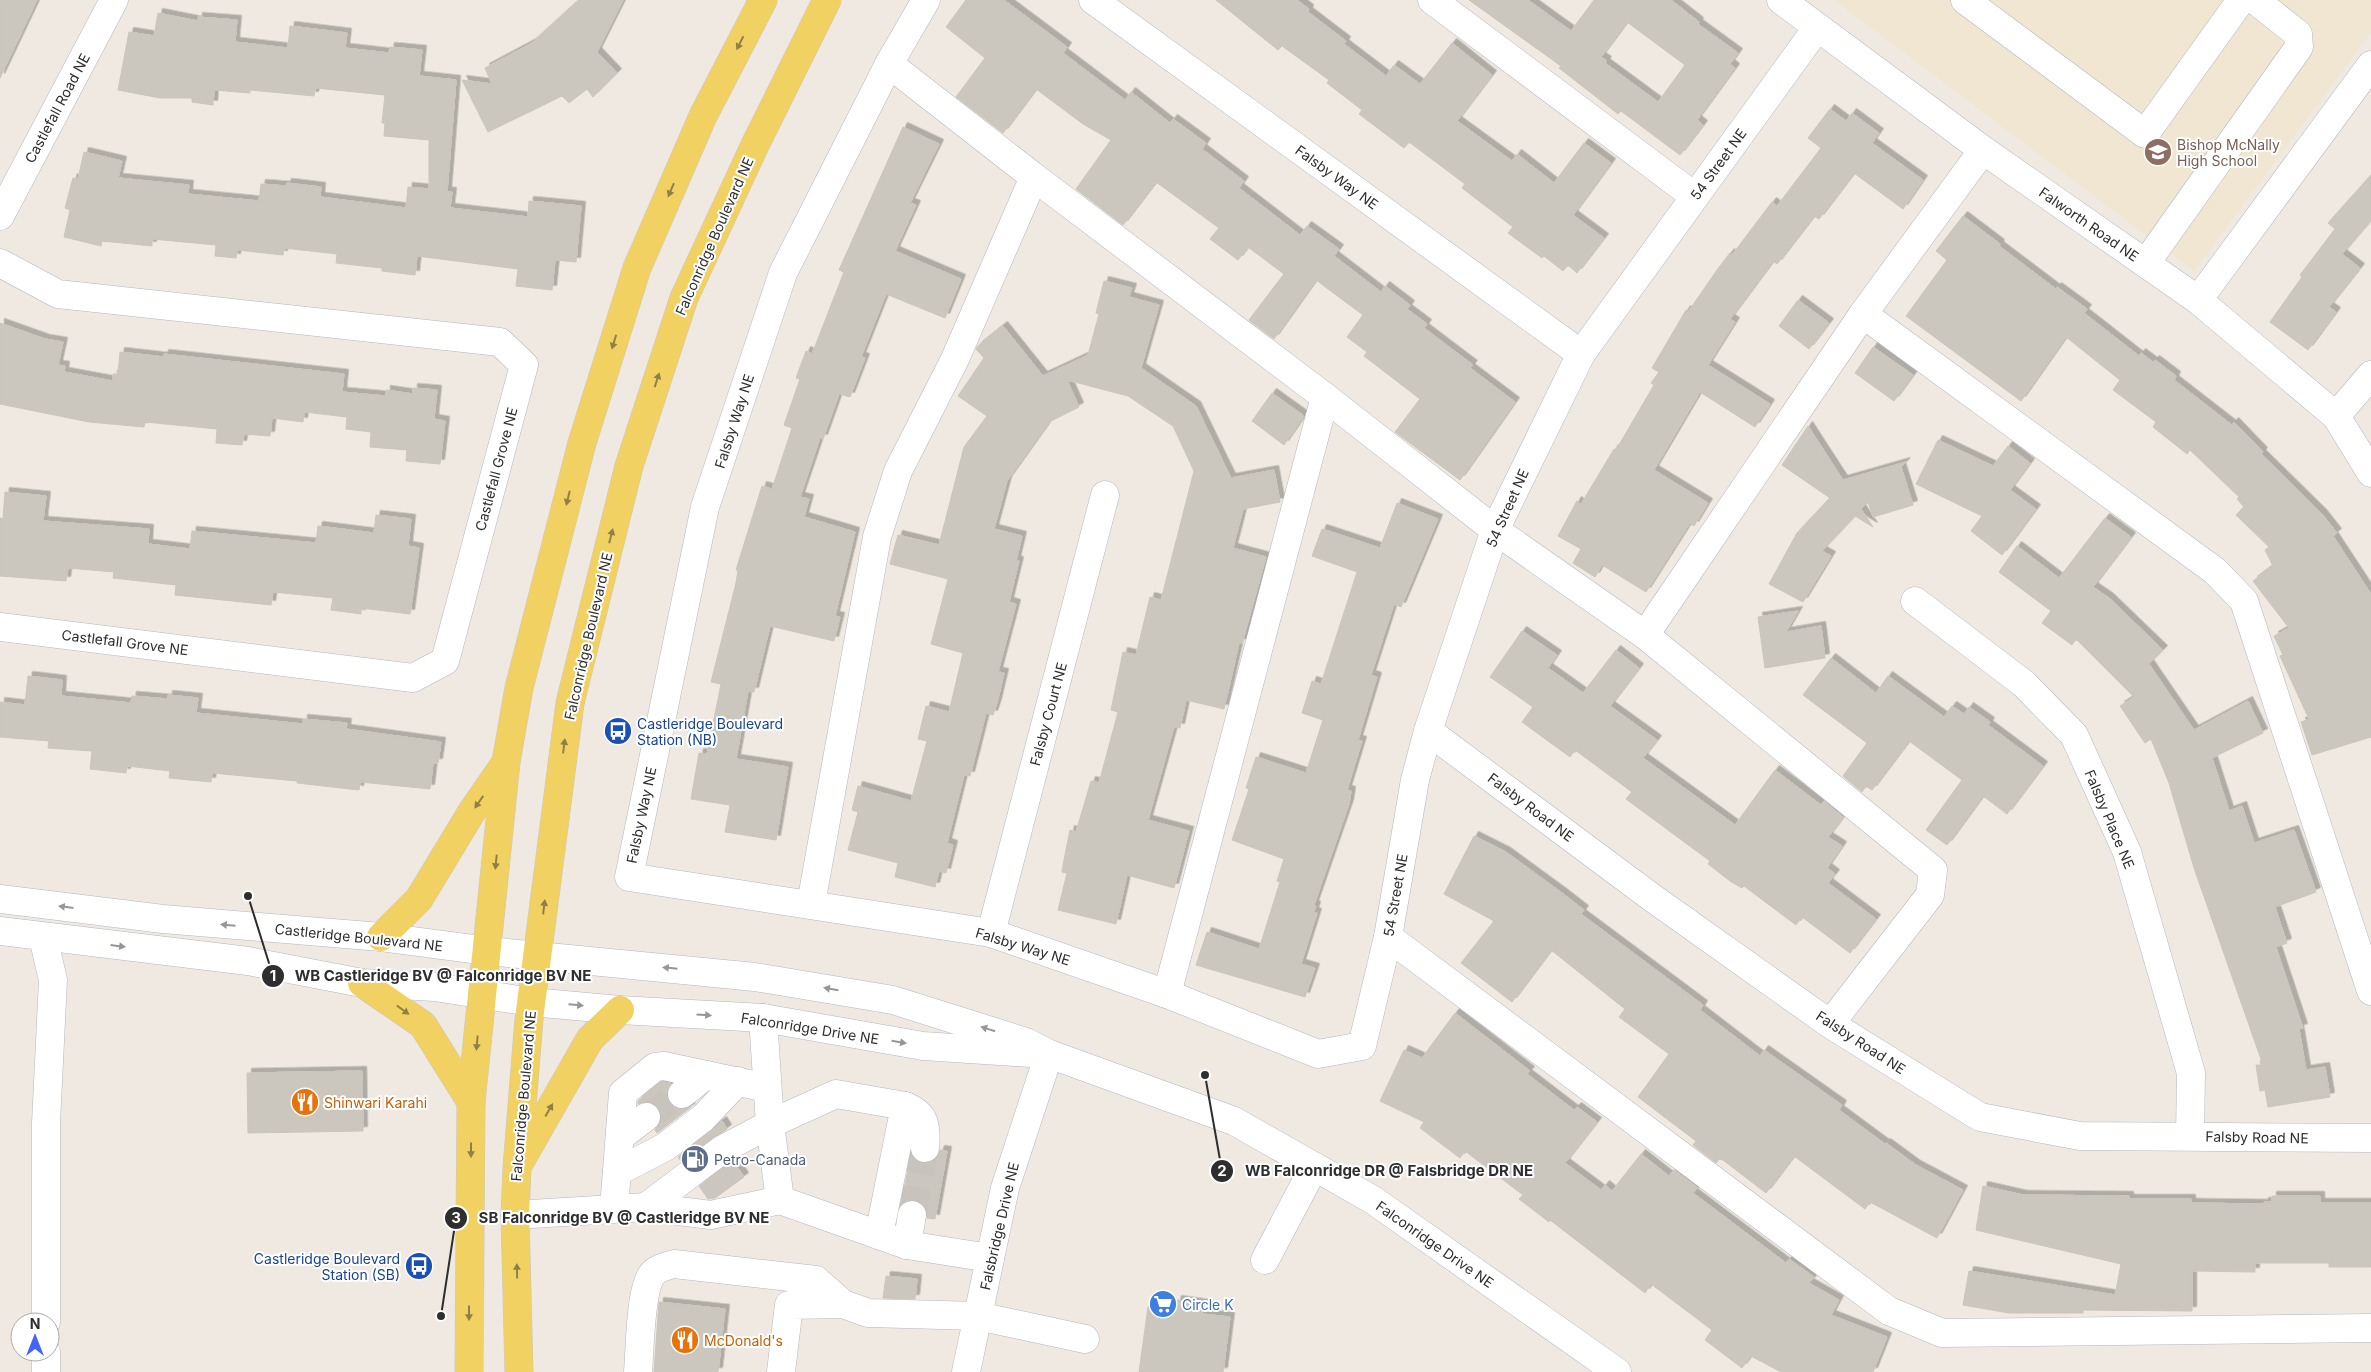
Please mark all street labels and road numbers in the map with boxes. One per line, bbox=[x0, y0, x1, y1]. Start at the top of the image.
street label: Castlefall Road NE bbox=[21, 50, 93, 166]
street label: 54 Street NE bbox=[1686, 125, 1750, 203]
street label: Falsby Way NE bbox=[1292, 141, 1382, 213]
street label: Falconridge Boulevard NE bbox=[671, 154, 757, 318]
street label: Falworth Road NE bbox=[2036, 183, 2142, 265]
street label: Falsby Way NE bbox=[711, 372, 757, 470]
street label: Castlefall Grove NE bbox=[471, 405, 521, 533]
street label: 54 Street NE bbox=[1482, 466, 1532, 550]
street label: Falconridge Boulevard NE bbox=[560, 551, 616, 721]
street label: Castlefall Grove NE bbox=[61, 626, 189, 658]
street label: Falsby Court NE bbox=[1026, 660, 1070, 768]
street label: Falsby Way NE bbox=[622, 765, 660, 865]
street label: Falsby Place NE bbox=[2081, 767, 2139, 871]
street label: Falsby Road NE bbox=[1485, 769, 1577, 845]
street label: 54 Street NE bbox=[1379, 852, 1411, 938]
street label: Castleridge Boulevard NE bbox=[274, 920, 444, 954]
street label: Falsby Way NE bbox=[974, 924, 1072, 968]
street label: Falsby Road NE bbox=[1813, 1007, 1909, 1077]
street label: Falconridge Drive NE bbox=[740, 1009, 880, 1047]
street label: Falconridge Boulevard NE bbox=[507, 1010, 539, 1182]
street label: Falsby Road NE bbox=[2205, 1128, 2309, 1146]
street label: Falsbridge Drive NE bbox=[976, 1160, 1022, 1292]
street label: Falconridge Drive NE bbox=[1373, 1197, 1497, 1291]

